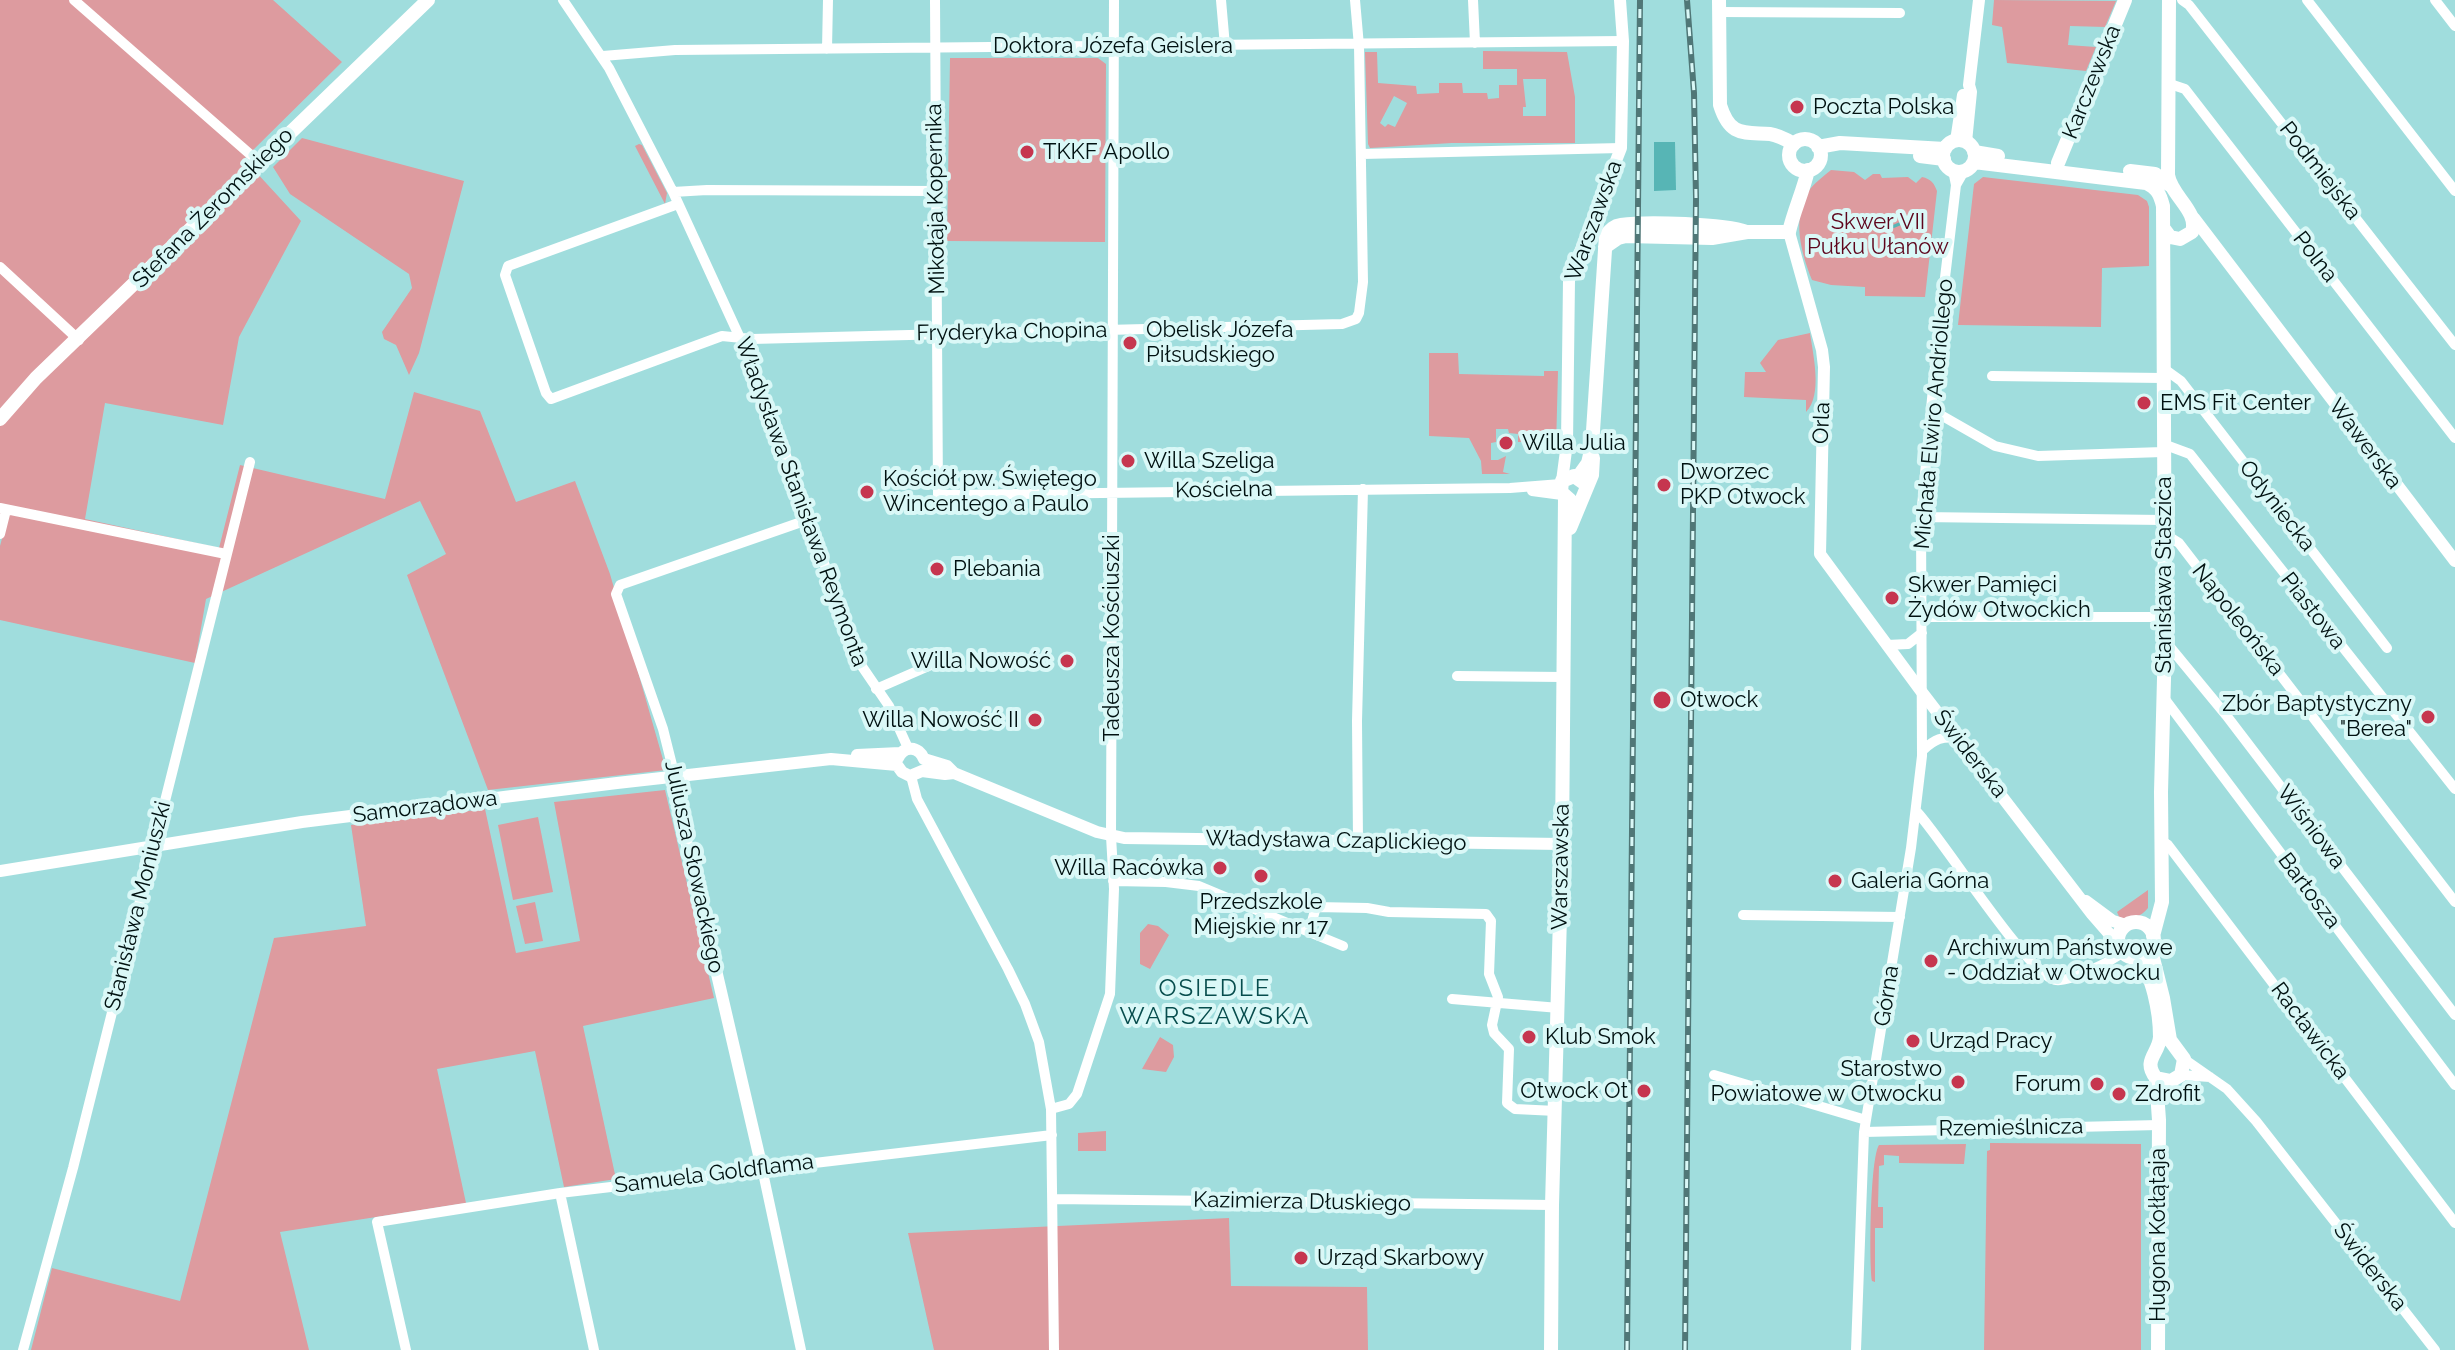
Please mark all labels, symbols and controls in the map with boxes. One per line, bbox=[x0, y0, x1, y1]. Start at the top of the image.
street label: Karczewska bbox=[2057, 21, 2127, 143]
street label: Doktora Józefa Geislera bbox=[993, 33, 1233, 59]
place label: Poczta Polska bbox=[1813, 94, 1954, 120]
marker: Poczta Polska bbox=[1788, 98, 1806, 116]
street label: Mikołaja Kopernika bbox=[921, 103, 951, 295]
street label: Podmiejska bbox=[2273, 117, 2367, 225]
street label: Stefana Żeromskiego bbox=[127, 122, 299, 294]
place label: TKKF Apollo bbox=[1043, 139, 1170, 165]
marker: TKKF Apollo bbox=[1018, 143, 1036, 161]
street label: Warszawska bbox=[1560, 157, 1628, 285]
park label: Skwer VII Pułku Ułanów bbox=[1807, 209, 1949, 260]
street label: Polna bbox=[2287, 226, 2343, 288]
street label: Michała Elwiro Andriollego bbox=[1909, 278, 1959, 550]
street label: Fryderyka Chopina bbox=[916, 317, 1108, 347]
place label: Obelisk Józefa Piłsudskiego bbox=[1146, 317, 1293, 368]
street label: Władysława Stanisława Reymonta bbox=[729, 334, 873, 670]
marker: Obelisk Józefa Piłsudskiego bbox=[1121, 334, 1139, 352]
place label: EMS Fit Center bbox=[2160, 390, 2311, 416]
marker: EMS Fit Center bbox=[2135, 394, 2153, 412]
street label: Wawerska bbox=[2323, 394, 2407, 494]
street label: Orla bbox=[1808, 401, 1836, 445]
place label: Willa Julia bbox=[1522, 430, 1626, 456]
marker: Willa Julia bbox=[1497, 434, 1515, 452]
place label: Willa Szeliga bbox=[1144, 448, 1275, 474]
marker: Willa Szeliga bbox=[1119, 452, 1137, 470]
street label: Odyniecka bbox=[2233, 455, 2321, 557]
place label: Dworzec PKP Otwock bbox=[1680, 459, 1805, 510]
place label: Kościół pw. Świętego Wincentego a Paulo bbox=[883, 466, 1097, 518]
street label: Kościelna bbox=[1175, 476, 1273, 504]
marker: Dworzec PKP Otwock bbox=[1655, 476, 1673, 494]
street label: Stanisława Staszica bbox=[2151, 477, 2177, 673]
marker: Kościół pw. Świętego Wincentego a Paulo bbox=[858, 483, 876, 501]
street label: Tadeusza Kościuszki bbox=[1099, 535, 1125, 741]
place label: Plebania bbox=[953, 556, 1041, 582]
street label: Napoleońska bbox=[2186, 559, 2290, 681]
marker: Plebania bbox=[928, 560, 946, 578]
street label: Piastowa bbox=[2275, 567, 2351, 655]
place label: Skwer Pamięci Żydów Otwockich bbox=[1908, 572, 2091, 624]
marker: Skwer Pamięci Żydów Otwockich bbox=[1883, 589, 1901, 607]
place label: Willa Nowość bbox=[911, 648, 1051, 674]
marker: Willa Nowość bbox=[1058, 652, 1076, 670]
place label: Otwock bbox=[1680, 687, 1758, 713]
marker: Otwock bbox=[1651, 689, 1673, 711]
place label: Zbór Baptystyczny "Berea" bbox=[2222, 691, 2412, 742]
street label: Świderska bbox=[1928, 705, 2012, 803]
place label: Willa Nowość II bbox=[862, 707, 1019, 733]
marker: Zbór Baptystyczny "Berea" bbox=[2419, 708, 2437, 726]
marker: Willa Nowość II bbox=[1026, 711, 1044, 729]
street label: Juliusza Słowackiego bbox=[659, 758, 729, 976]
street label: Wiśniowa bbox=[2271, 780, 2351, 874]
street label: Samorządowa bbox=[351, 785, 499, 829]
street label: Stanisława Moniuszki bbox=[99, 799, 177, 1013]
street label: Warszawska bbox=[1547, 804, 1575, 930]
street label: Władysława Czaplickiego bbox=[1205, 826, 1467, 856]
street label: Bartosza bbox=[2272, 848, 2346, 934]
place label: Willa Racówka bbox=[1054, 855, 1204, 881]
marker: Willa Racówka bbox=[1211, 859, 1229, 877]
marker: Przedszkole Miejskie nr 17 bbox=[1252, 867, 1270, 885]
place label: Galeria Górna bbox=[1851, 868, 1989, 894]
marker: Galeria Górna bbox=[1826, 872, 1844, 890]
place label: Przedszkole Miejskie nr 17 bbox=[1194, 889, 1328, 940]
place label: Archiwum Państwowe - Oddział w Otwocku bbox=[1947, 935, 2173, 986]
marker: Archiwum Państwowe - Oddział w Otwocku bbox=[1922, 952, 1940, 970]
street label: Górna bbox=[1869, 964, 1905, 1028]
district label: OSIEDLE WARSZAWSKA bbox=[1120, 975, 1310, 1031]
street label: Racławicka bbox=[2265, 977, 2355, 1085]
place label: Klub Smok bbox=[1545, 1024, 1656, 1050]
marker: Klub Smok bbox=[1520, 1028, 1538, 1046]
place label: Urząd Pracy bbox=[1929, 1028, 2052, 1054]
marker: Urząd Pracy bbox=[1904, 1032, 1922, 1050]
place label: Starostwo Powiatowe w Otwocku bbox=[1711, 1056, 1942, 1108]
place label: Forum bbox=[2015, 1071, 2081, 1097]
marker: Starostwo Powiatowe w Otwocku bbox=[1949, 1073, 1967, 1091]
marker: Forum bbox=[2088, 1075, 2106, 1093]
place label: Otwock Ot bbox=[1520, 1078, 1628, 1104]
place label: Zdrofit bbox=[2135, 1081, 2201, 1107]
marker: Otwock Ot bbox=[1635, 1082, 1653, 1100]
marker: Zdrofit bbox=[2110, 1085, 2128, 1103]
street label: Rzemieślnicza bbox=[1938, 1114, 2084, 1142]
street label: Hugona Kołłątaja bbox=[2145, 1148, 2171, 1322]
street label: Samuela Goldflama bbox=[613, 1149, 815, 1199]
street label: Kazimierza Dłuskiego bbox=[1193, 1187, 1411, 1217]
street label: Świderska bbox=[2328, 1218, 2412, 1316]
place label: Urząd Skarbowy bbox=[1317, 1245, 1484, 1271]
marker: Urząd Skarbowy bbox=[1292, 1249, 1310, 1267]

